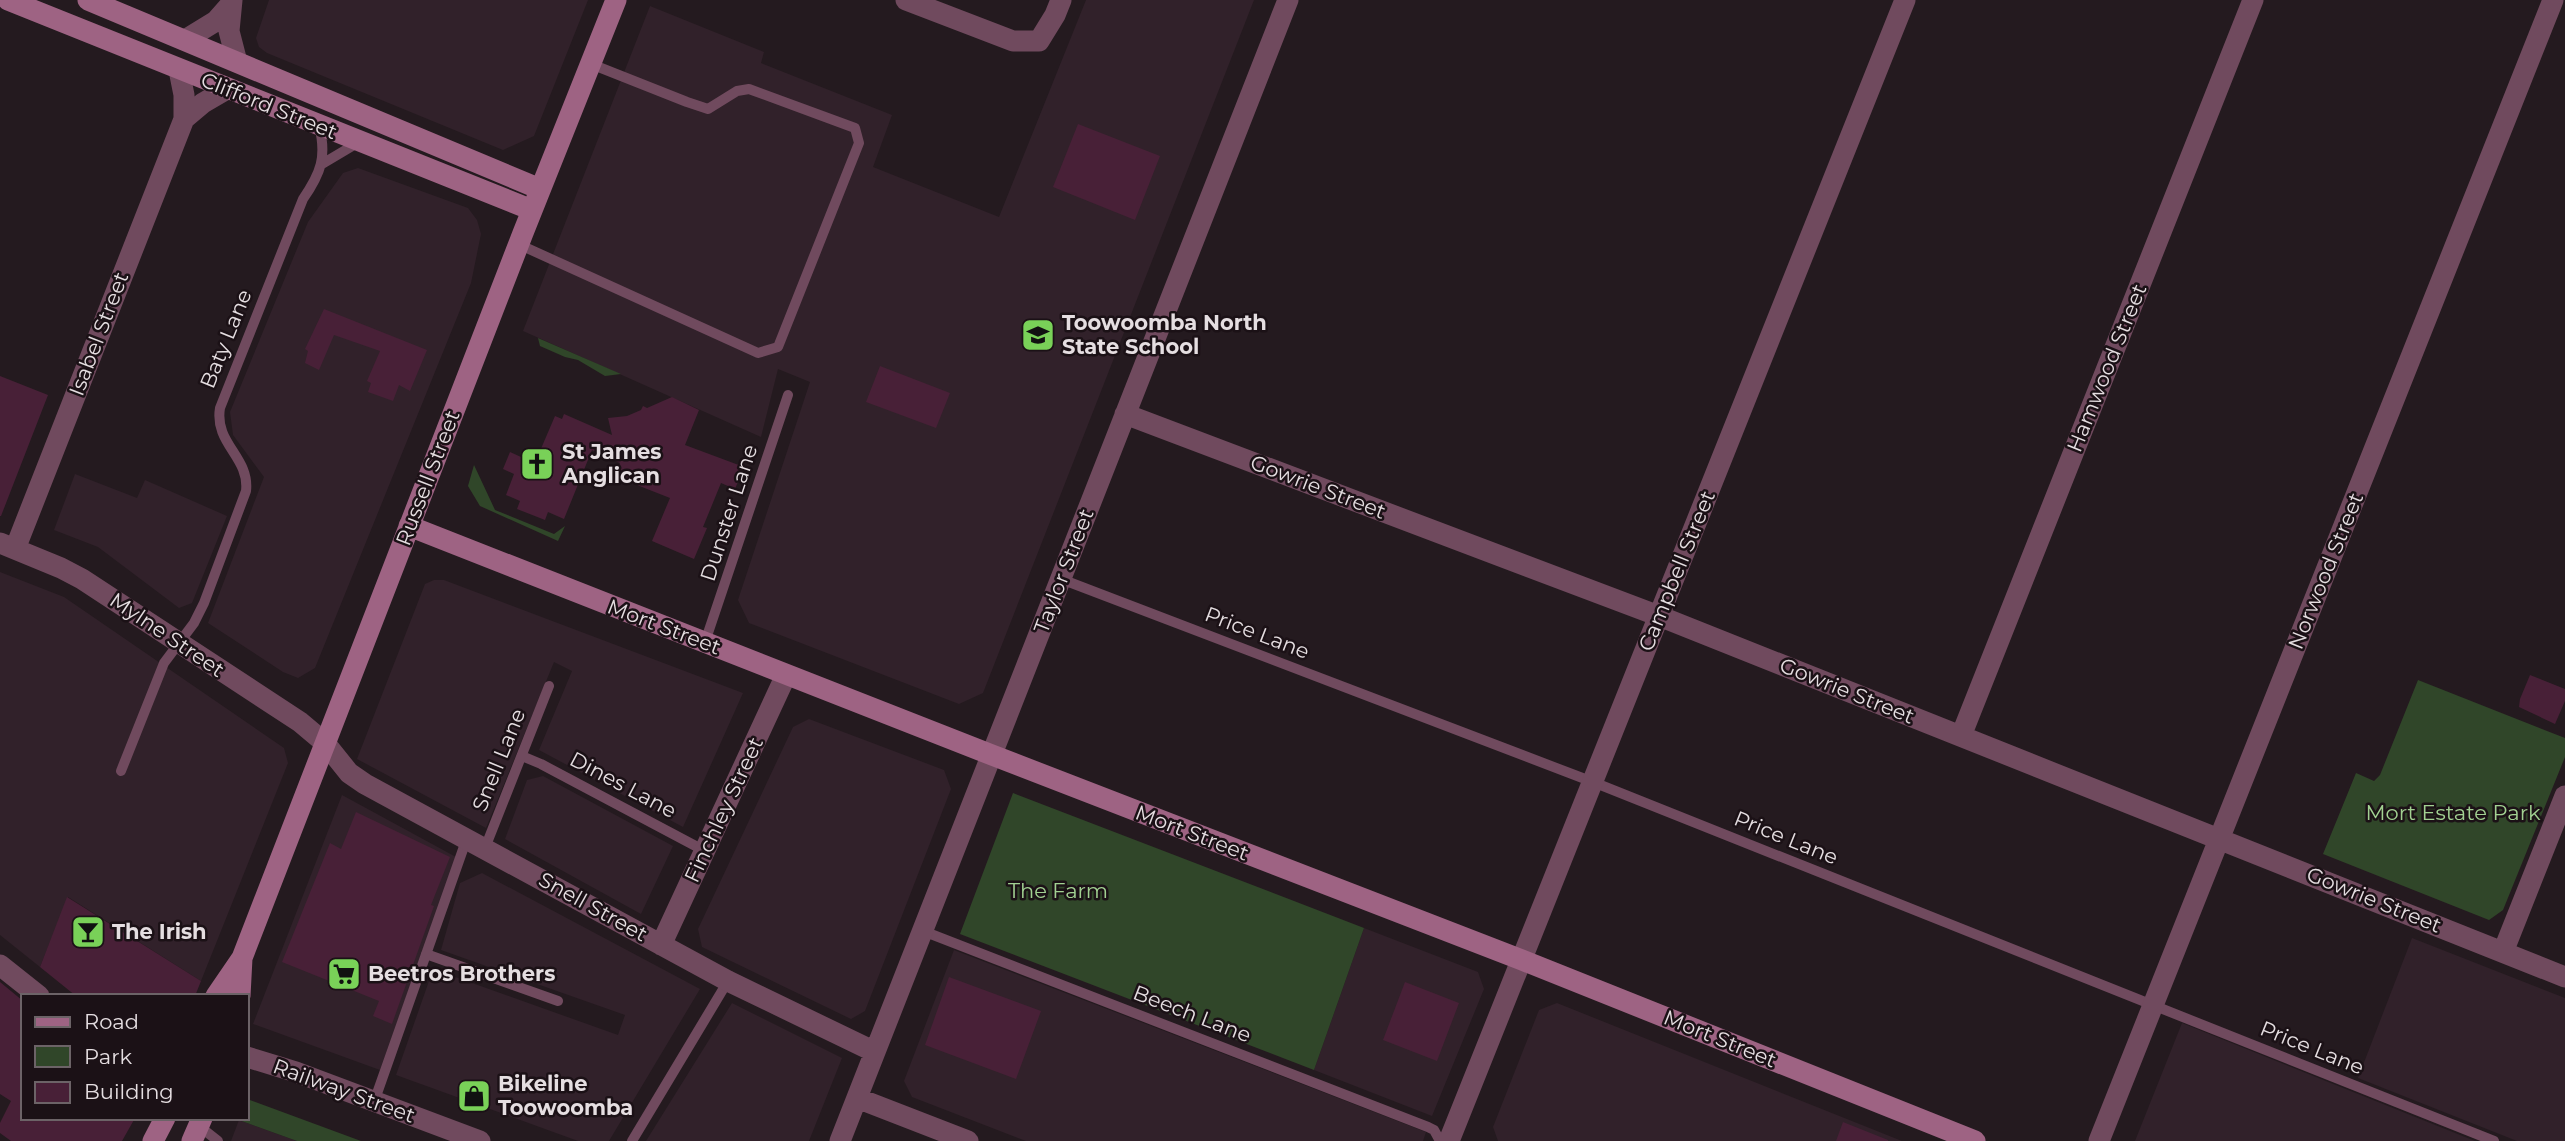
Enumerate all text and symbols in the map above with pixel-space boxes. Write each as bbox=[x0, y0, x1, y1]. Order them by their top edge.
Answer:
street label: Clifford Street bbox=[197, 67, 341, 144]
street label: Isabel Street bbox=[63, 268, 134, 399]
street label: Hamwood Street bbox=[2061, 280, 2152, 456]
street label: Baty Lane bbox=[194, 286, 257, 392]
place label: Toowoomba North State School bbox=[1062, 310, 1267, 359]
school or university icon: Toowoomba North State School bbox=[1019, 316, 1057, 354]
street label: Russell Street bbox=[390, 407, 465, 549]
place label: St James Anglican bbox=[561, 439, 661, 488]
street label: Dunster Lane bbox=[695, 441, 762, 584]
church icon: St James Anglican bbox=[518, 445, 556, 483]
street label: Gowrie Street bbox=[1247, 449, 1389, 524]
street label: Campbell Street bbox=[1633, 487, 1720, 655]
street label: Norwood Street bbox=[2283, 489, 2368, 653]
street label: Taylor Street bbox=[1028, 505, 1099, 636]
street label: Mylne Street bbox=[105, 587, 229, 682]
street label: Mort Street bbox=[604, 593, 724, 660]
street label: Price Lane bbox=[1201, 601, 1313, 664]
street label: Gowrie Street bbox=[1776, 652, 1918, 729]
street label: Snell Lane bbox=[467, 705, 530, 815]
street label: Finchley Street bbox=[679, 733, 768, 886]
street label: Dines Lane bbox=[566, 746, 681, 823]
street label: Mort Street bbox=[1132, 799, 1252, 866]
park label: Mort Estate Park bbox=[2366, 800, 2541, 825]
street label: Price Lane bbox=[1731, 805, 1842, 870]
street label: Gowrie Street bbox=[2303, 861, 2445, 938]
street label: Snell Street bbox=[535, 867, 652, 947]
park label: The Farm bbox=[1008, 878, 1108, 903]
bar icon: The Irish bbox=[69, 913, 107, 951]
place label: The Irish bbox=[112, 919, 207, 944]
supermarket icon: Beetros Brothers bbox=[325, 955, 363, 993]
place label: Beetros Brothers bbox=[368, 961, 555, 986]
street label: Beech Lane bbox=[1130, 980, 1255, 1047]
legend bbox=[21, 994, 248, 1120]
street label: Mort Street bbox=[1660, 1005, 1780, 1073]
text: Road bbox=[84, 1009, 139, 1034]
street label: Price Lane bbox=[2257, 1015, 2368, 1080]
text: Park bbox=[84, 1044, 132, 1069]
street label: Railway Street bbox=[270, 1053, 419, 1128]
place label: Bikeline Toowoomba bbox=[498, 1071, 633, 1120]
shop icon: Bikeline Toowoomba bbox=[455, 1077, 493, 1115]
text: Building bbox=[84, 1079, 174, 1104]

